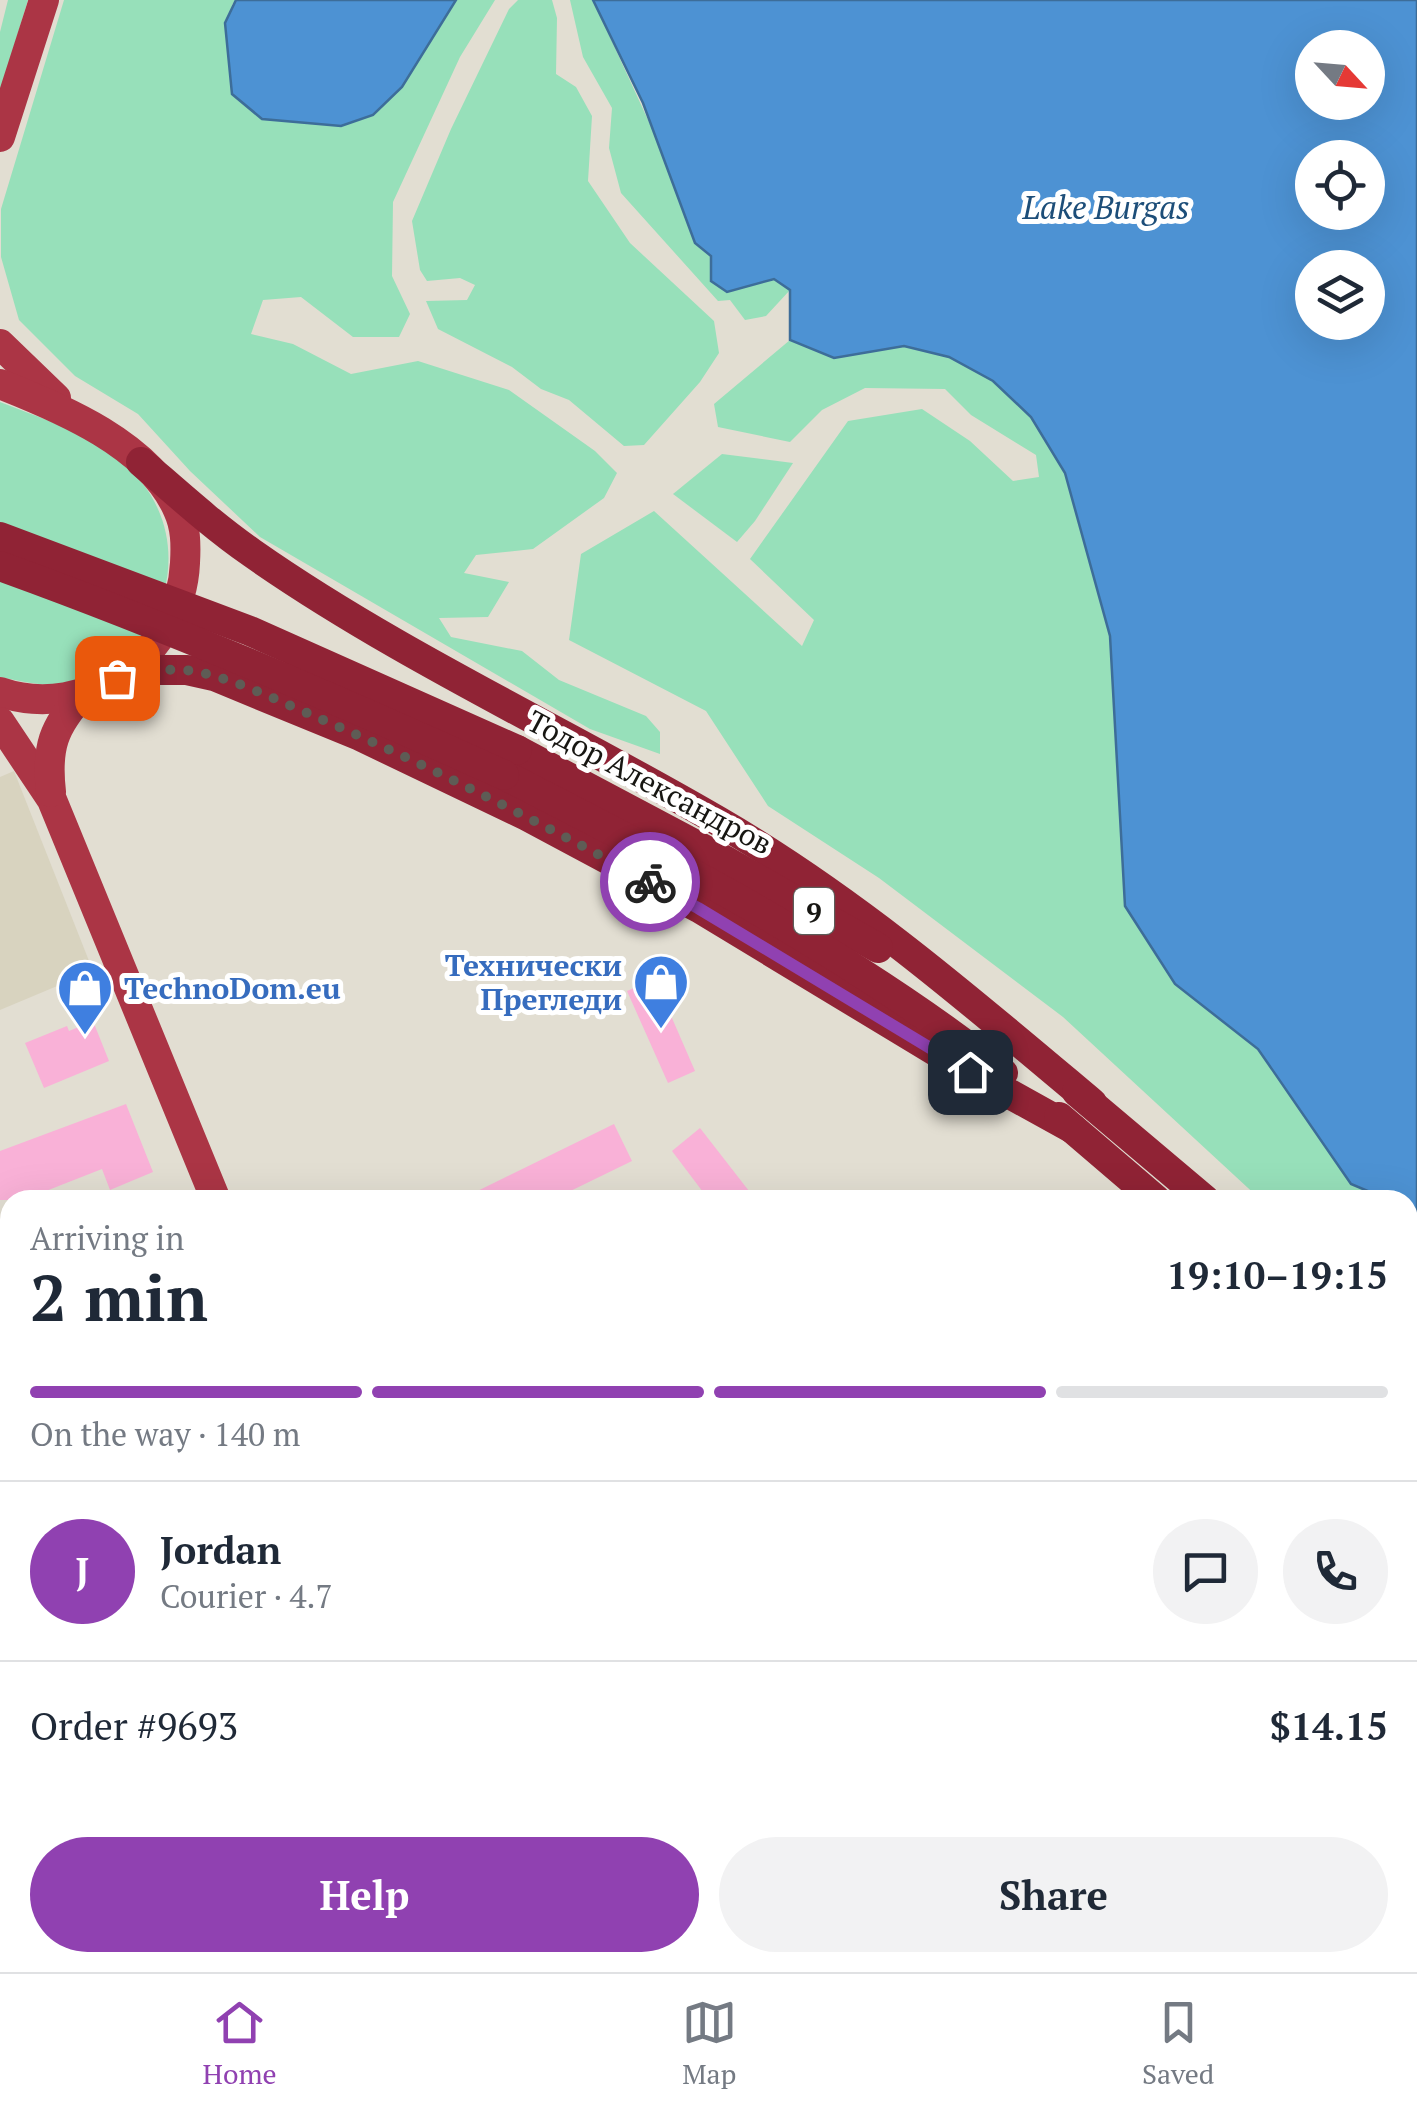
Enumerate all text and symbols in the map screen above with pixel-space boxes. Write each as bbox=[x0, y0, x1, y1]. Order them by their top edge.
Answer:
north arrow bbox=[1295, 30, 1385, 120]
map controls bbox=[1295, 30, 1385, 340]
button: locate bbox=[1295, 140, 1385, 230]
water label: Lake Burgas bbox=[1022, 186, 1189, 228]
button: layers bbox=[1295, 250, 1385, 340]
pin bbox=[75, 636, 160, 721]
icon: bag bbox=[90, 651, 145, 706]
street label: Тодор Александров bbox=[521, 701, 779, 863]
courier bbox=[600, 832, 700, 932]
icon: bike bbox=[623, 855, 678, 910]
road number: 9 bbox=[794, 888, 834, 934]
place label: Технически Прегледи bbox=[445, 945, 622, 1019]
shop icon: Технически Прегледи bbox=[631, 952, 691, 1031]
shop icon: TechnoDom.eu bbox=[55, 958, 115, 1037]
place label: TechnoDom.eu bbox=[124, 968, 341, 1008]
pin bbox=[928, 1030, 1013, 1115]
icon: home bbox=[943, 1045, 998, 1100]
text: Arriving in bbox=[30, 1217, 184, 1259]
text: 19:10–19:15 bbox=[1166, 1250, 1388, 1300]
text: 2 min bbox=[30, 1253, 208, 1340]
text: On the way · 140 m bbox=[30, 1413, 300, 1455]
button: chat bbox=[1153, 1519, 1258, 1624]
button: phone bbox=[1283, 1519, 1388, 1624]
text: Jordan bbox=[160, 1525, 281, 1575]
text: J bbox=[76, 1546, 89, 1596]
text: Courier · 4.7 bbox=[160, 1575, 332, 1617]
text: Order #9693 bbox=[30, 1701, 238, 1751]
text: $14.15 bbox=[1269, 1701, 1388, 1751]
button: Help bbox=[30, 1837, 699, 1952]
button: Share bbox=[719, 1837, 1388, 1952]
tab: Home bbox=[203, 1995, 277, 2092]
tab: Map bbox=[682, 1995, 737, 2092]
tab: Saved bbox=[1142, 1995, 1214, 2092]

